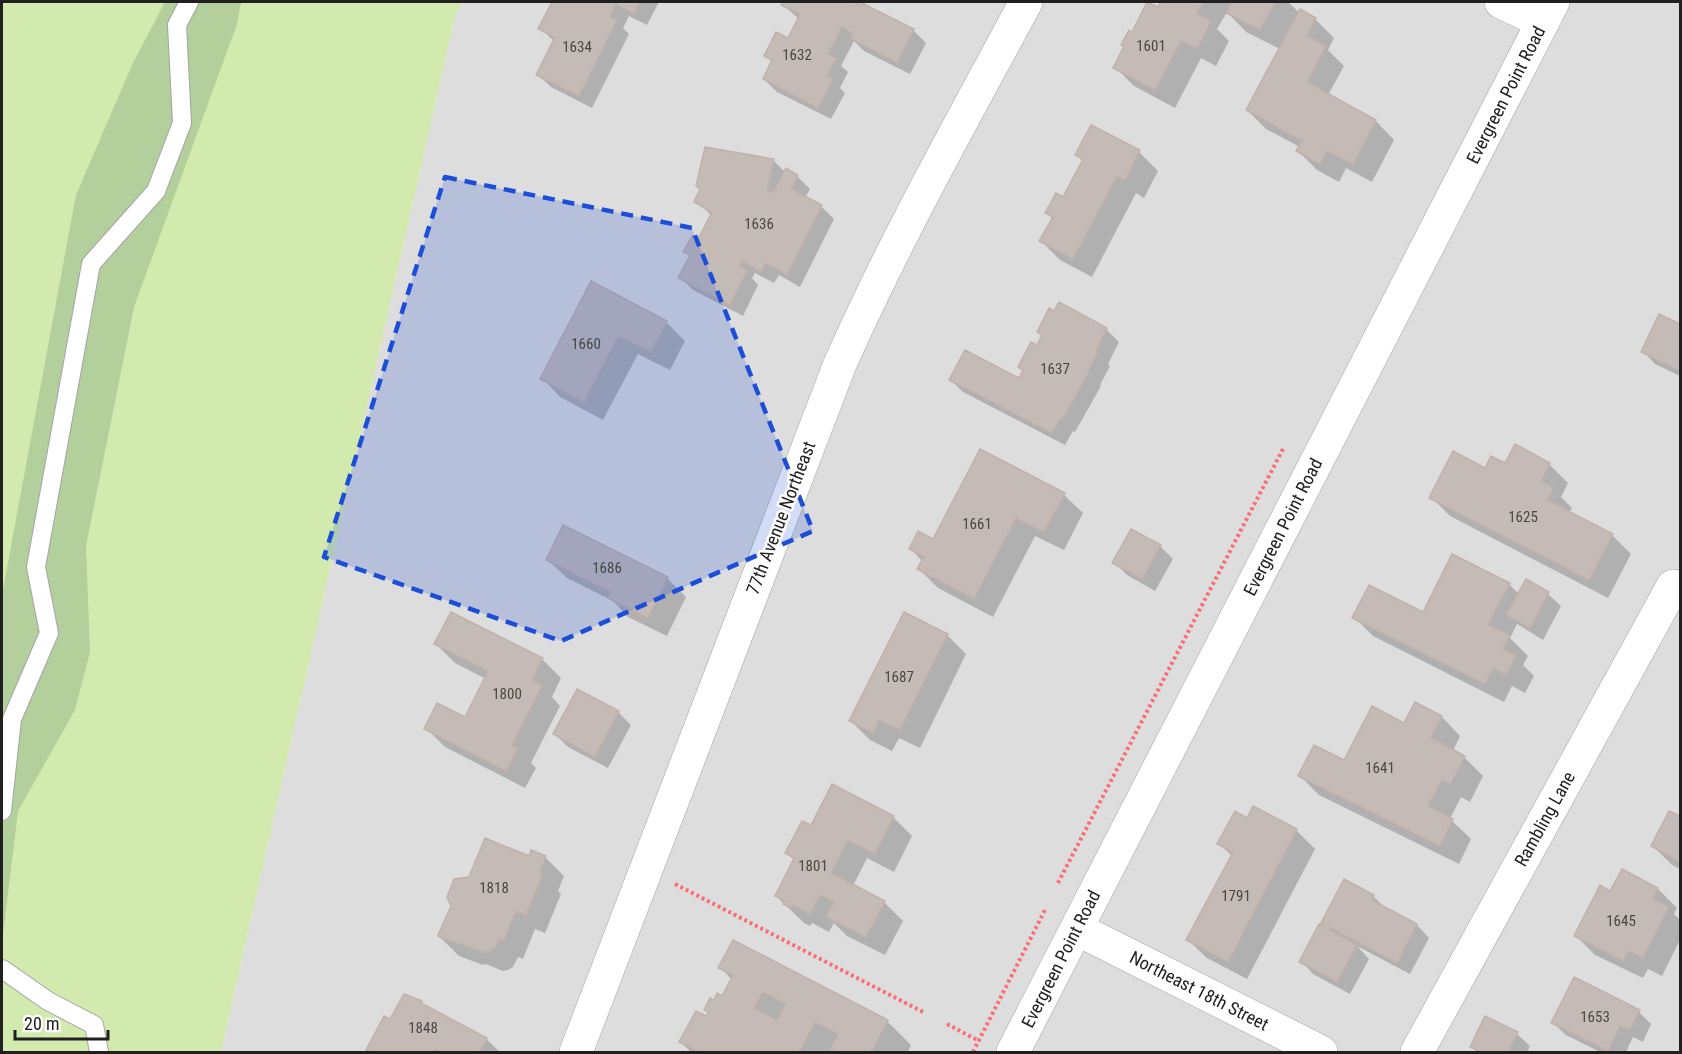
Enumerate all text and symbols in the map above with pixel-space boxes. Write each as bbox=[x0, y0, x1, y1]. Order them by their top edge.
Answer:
street label: Evergreen Point Road bbox=[1462, 23, 1549, 167]
house number: 1601 bbox=[1136, 37, 1166, 55]
house number: 1634 bbox=[562, 38, 592, 56]
house number: 1632 bbox=[782, 46, 812, 64]
house number: 1636 bbox=[744, 215, 774, 233]
house number: 1660 bbox=[571, 335, 601, 353]
house number: 1637 bbox=[1040, 360, 1070, 378]
street label: 77th Avenue Northeast bbox=[742, 438, 819, 597]
street label: Evergreen Point Road bbox=[1239, 455, 1326, 599]
house number: 1625 bbox=[1508, 508, 1538, 526]
house number: 1661 bbox=[962, 515, 992, 533]
house number: 1686 bbox=[592, 559, 622, 577]
house number: 1687 bbox=[884, 668, 914, 686]
house number: 1800 bbox=[492, 685, 522, 703]
house number: 1641 bbox=[1365, 759, 1395, 777]
street label: Rambling Lane bbox=[1510, 768, 1579, 870]
house number: 1801 bbox=[798, 857, 828, 875]
house number: 1818 bbox=[479, 879, 509, 897]
street label: Evergreen Point Road bbox=[1017, 887, 1104, 1031]
house number: 1791 bbox=[1221, 887, 1251, 905]
house number: 1645 bbox=[1606, 912, 1636, 930]
street label: Northeast 18th Street bbox=[1126, 946, 1272, 1035]
scale bar bbox=[15, 1003, 108, 1041]
house number: 1653 bbox=[1580, 1008, 1610, 1026]
text: 20 m bbox=[24, 1013, 59, 1034]
house number: 1848 bbox=[408, 1019, 438, 1037]

